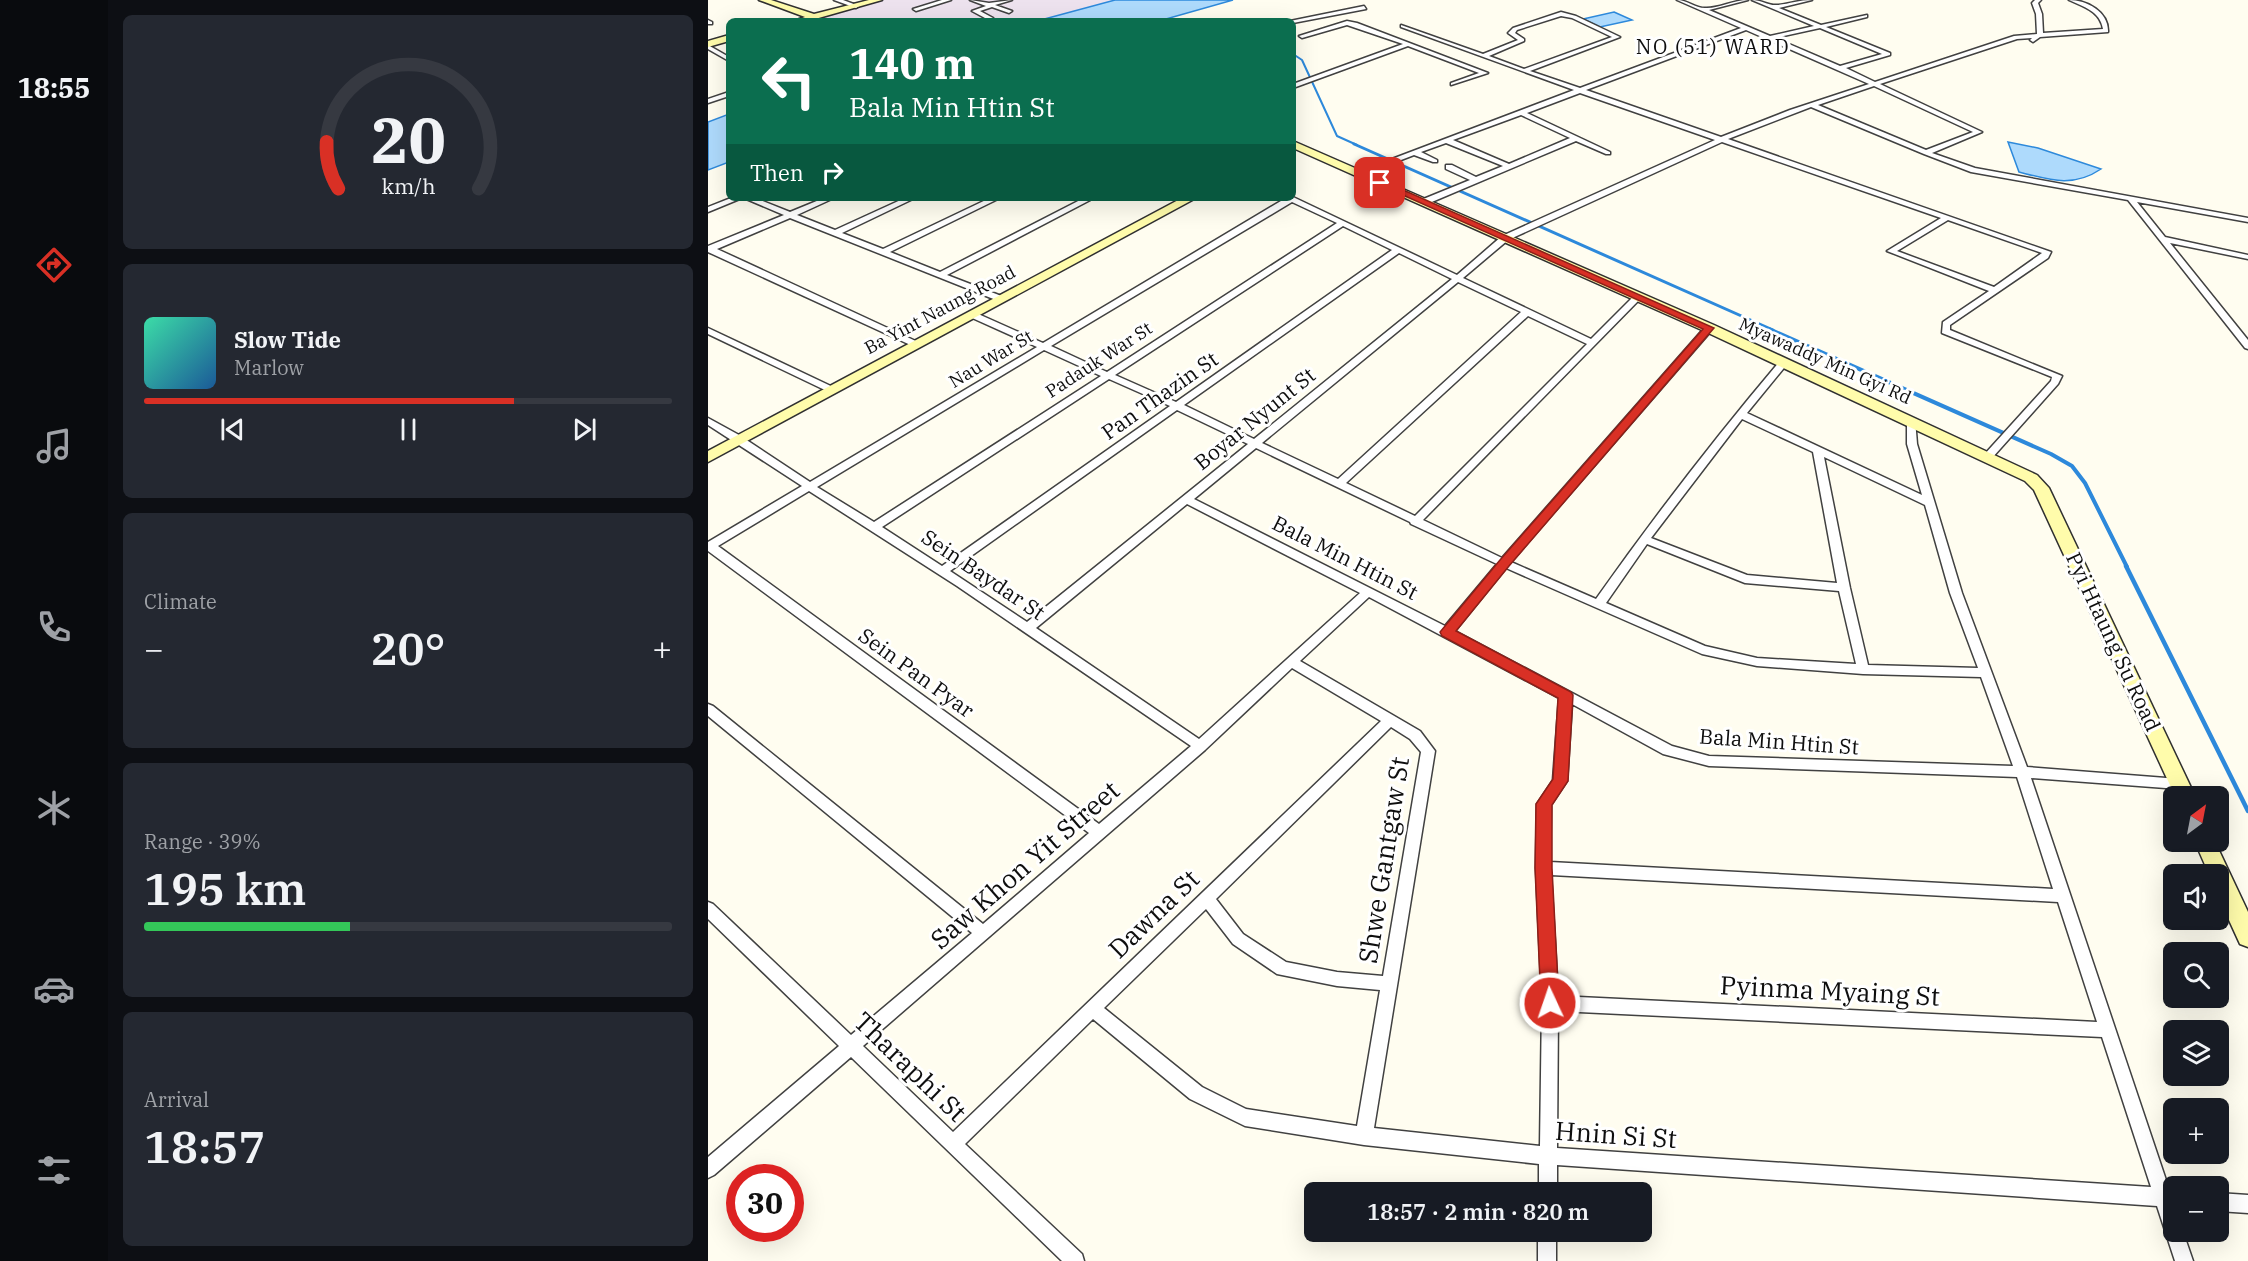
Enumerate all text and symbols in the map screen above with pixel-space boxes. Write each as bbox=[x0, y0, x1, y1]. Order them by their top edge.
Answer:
district label: NO (51) WARD bbox=[1636, 33, 1790, 60]
text: 140 m bbox=[849, 36, 975, 91]
icon: left bbox=[750, 42, 828, 120]
text: 18:55 bbox=[18, 70, 90, 105]
text: Bala Min Htin St bbox=[849, 89, 1055, 124]
text: 20 bbox=[371, 99, 445, 180]
icon: right bbox=[816, 156, 849, 189]
pin bbox=[1354, 157, 1405, 208]
text: Then bbox=[750, 158, 804, 187]
icon: arrive bbox=[1363, 166, 1396, 199]
text: km/h bbox=[381, 172, 435, 200]
icon: directions bbox=[33, 244, 75, 286]
street label: Ba Yint Naung Road bbox=[860, 260, 1019, 359]
street label: Myawaddy Min Gyi Rd bbox=[1735, 312, 1915, 409]
street label: Padauk War St bbox=[1041, 317, 1156, 403]
street label: Nau War St bbox=[944, 324, 1037, 393]
text: Slow Tide bbox=[234, 325, 341, 354]
street label: Pan Thazin St bbox=[1096, 345, 1223, 446]
text: Marlow bbox=[234, 354, 304, 381]
street label: Boyar Nyunt St bbox=[1188, 361, 1321, 476]
icon: previous bbox=[216, 413, 249, 446]
icon: pause bbox=[392, 413, 425, 446]
icon: next bbox=[568, 413, 601, 446]
icon: music bbox=[33, 425, 75, 467]
street label: Bala Min Htin St bbox=[1268, 508, 1423, 606]
street label: Sein Baydar St bbox=[916, 523, 1051, 626]
street label: Pyi Htaung Su Road bbox=[2060, 548, 2168, 736]
text: Climate bbox=[144, 588, 217, 615]
icon: phone bbox=[33, 606, 75, 648]
text: 20° bbox=[370, 619, 446, 677]
street label: Sein Pan Pyar bbox=[853, 621, 980, 724]
text: − bbox=[144, 627, 164, 670]
text: + bbox=[652, 627, 672, 670]
street label: Bala Min Htin St bbox=[1698, 721, 1860, 761]
street label: Shwe Gantgaw St bbox=[1350, 754, 1416, 966]
street label: Saw Khon Yit Street bbox=[923, 773, 1126, 956]
north arrow bbox=[2163, 786, 2229, 852]
map controls bbox=[2163, 786, 2229, 1242]
icon: climate bbox=[33, 787, 75, 829]
text: Range · 39% bbox=[144, 828, 261, 855]
text: 195 km bbox=[144, 859, 306, 917]
street label: Dawna St bbox=[1101, 862, 1206, 965]
button: sound bbox=[2163, 864, 2229, 930]
button: search bbox=[2163, 942, 2229, 1008]
street label: Pyinma Myaing St bbox=[1719, 967, 1941, 1013]
icon: car bbox=[33, 968, 75, 1010]
position arrow bbox=[1518, 971, 1582, 1035]
street label: Tharaphi St bbox=[847, 1004, 974, 1129]
button: layers bbox=[2163, 1020, 2229, 1086]
text: Arrival bbox=[144, 1086, 209, 1113]
button: + bbox=[2163, 1098, 2229, 1164]
street label: Hnin Si St bbox=[1554, 1113, 1678, 1155]
text: 18:57 bbox=[144, 1117, 265, 1175]
icon: filters bbox=[33, 1149, 75, 1191]
speed limit sign: 30 bbox=[726, 1164, 804, 1242]
button: − bbox=[2163, 1176, 2229, 1242]
text: 18:57 · 2 min · 820 m bbox=[1367, 1197, 1589, 1226]

